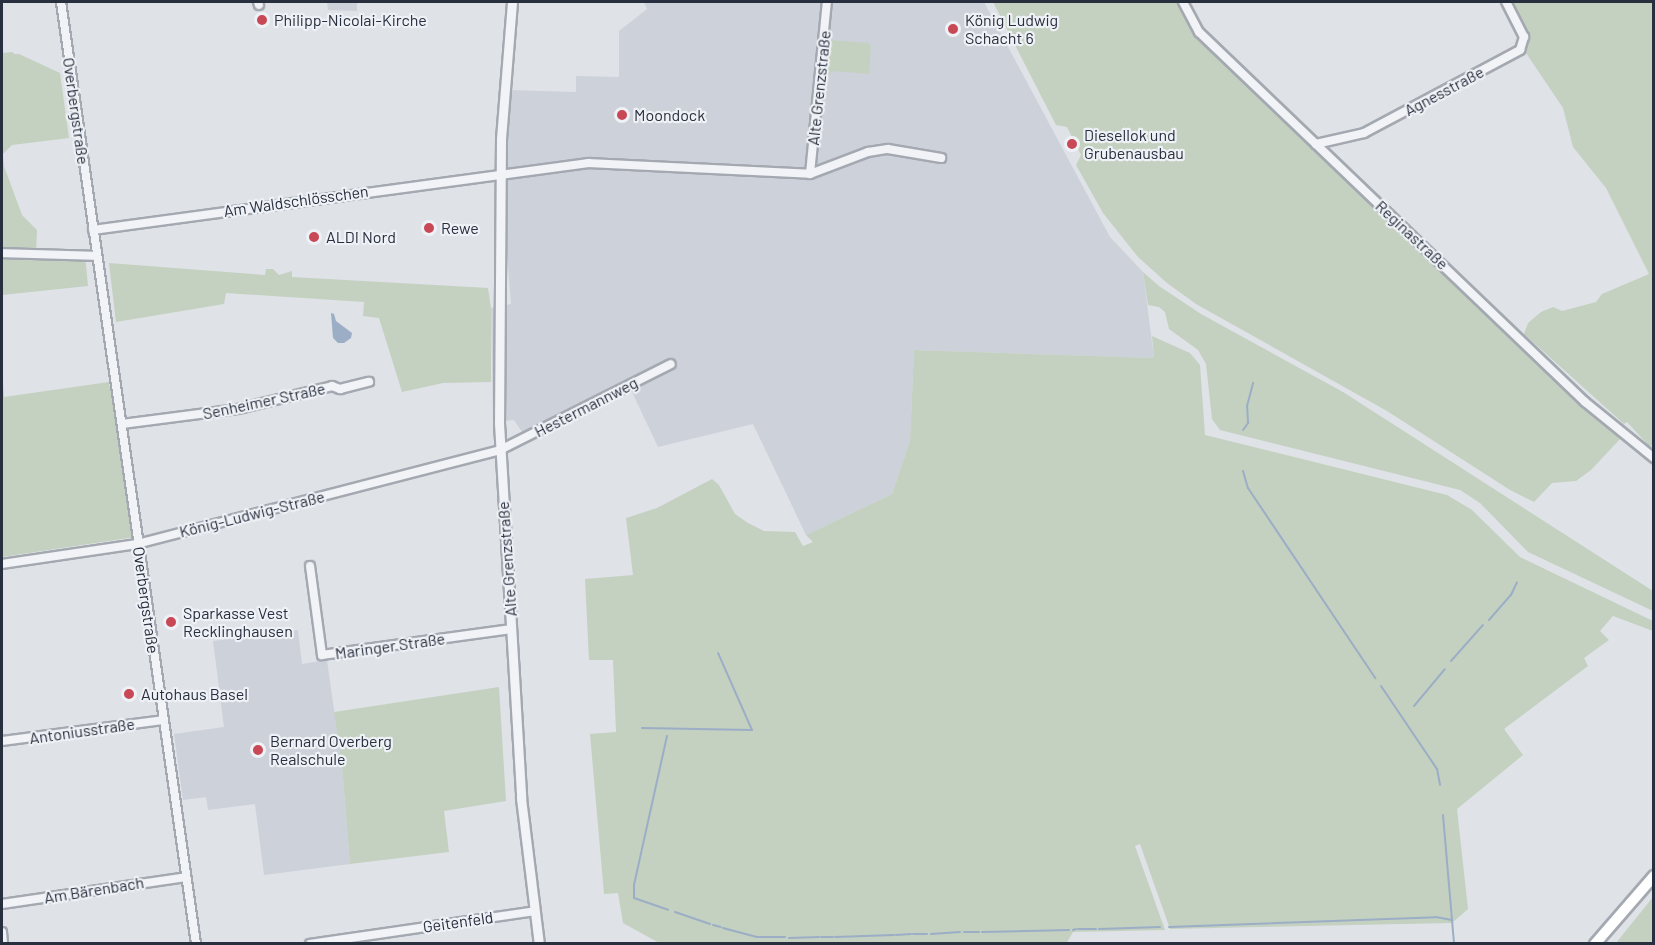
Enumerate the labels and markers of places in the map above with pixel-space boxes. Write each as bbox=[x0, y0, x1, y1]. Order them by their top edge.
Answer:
place label: Philipp-Nicolai-Kirche bbox=[274, 10, 427, 30]
place label: König Ludwig Schacht 6 bbox=[965, 10, 1058, 48]
marker: Philipp-Nicolai-Kirche bbox=[255, 13, 269, 27]
marker: König Ludwig Schacht 6 bbox=[946, 22, 960, 36]
place label: Moondock bbox=[634, 105, 705, 125]
marker: Moondock bbox=[615, 108, 629, 122]
place label: Diesellok und Grubenausbau bbox=[1084, 125, 1184, 163]
marker: Diesellok und Grubenausbau bbox=[1065, 137, 1079, 151]
place label: Rewe bbox=[441, 218, 479, 238]
marker: Rewe bbox=[422, 221, 436, 235]
place label: ALDI Nord bbox=[326, 227, 396, 247]
marker: ALDI Nord bbox=[307, 230, 321, 244]
place label: Sparkasse Vest Recklinghausen bbox=[183, 603, 293, 641]
marker: Sparkasse Vest Recklinghausen bbox=[164, 615, 178, 629]
place label: Autohaus Basel bbox=[141, 684, 248, 704]
marker: Autohaus Basel bbox=[122, 687, 136, 701]
place label: Bernard Overberg Realschule bbox=[270, 731, 392, 769]
marker: Bernard Overberg Realschule bbox=[251, 743, 265, 757]

